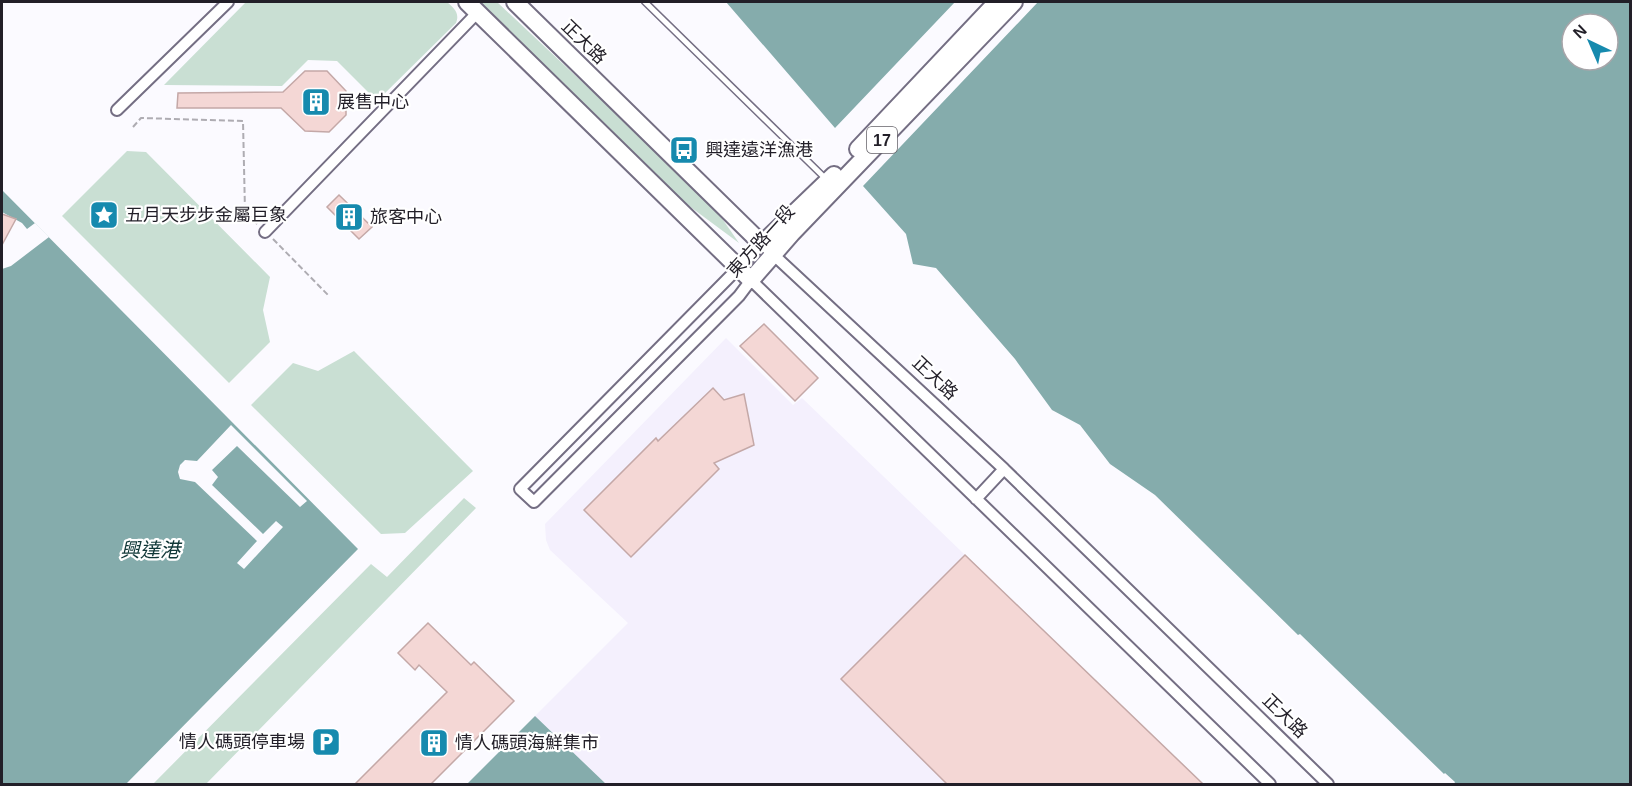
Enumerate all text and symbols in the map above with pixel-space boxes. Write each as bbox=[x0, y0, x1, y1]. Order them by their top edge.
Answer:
north arrow bbox=[1560, 12, 1620, 72]
street label: 正大路 bbox=[558, 16, 610, 68]
text: N bbox=[1570, 21, 1590, 42]
building icon: 展售中心 bbox=[300, 86, 332, 118]
place label: 展售中心 bbox=[337, 92, 409, 112]
road number: 17 bbox=[867, 127, 897, 153]
bus stop icon: 興達遠洋漁港 bbox=[668, 134, 700, 166]
place label: 興達遠洋漁港 bbox=[705, 140, 813, 160]
place icon: 五月天步步金屬巨象 bbox=[88, 199, 120, 231]
building icon: 旅客中心 bbox=[333, 201, 365, 233]
street label: 東方路一段 bbox=[723, 201, 799, 281]
place label: 五月天步步金屬巨象 bbox=[125, 205, 287, 225]
place label: 旅客中心 bbox=[370, 207, 442, 227]
street label: 正大路 bbox=[908, 352, 962, 404]
water label: 興達港 bbox=[120, 539, 183, 561]
street label: 正大路 bbox=[1259, 690, 1311, 742]
parking icon: 情人碼頭停車場 bbox=[310, 726, 342, 758]
building icon: 情人碼頭海鮮集市 bbox=[418, 727, 450, 759]
place label: 情人碼頭停車場 bbox=[179, 732, 305, 752]
place label: 情人碼頭海鮮集市 bbox=[455, 733, 599, 753]

